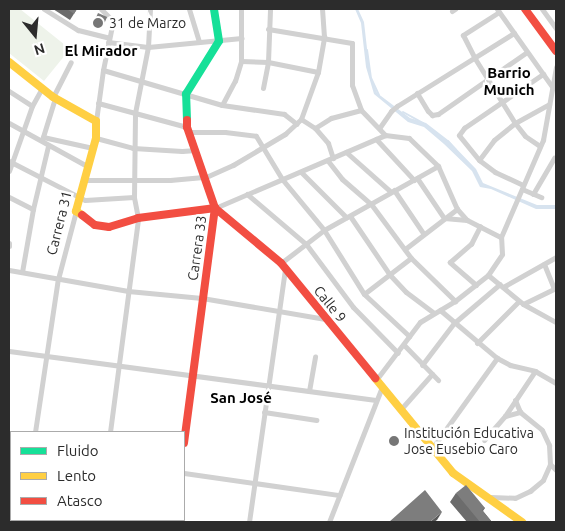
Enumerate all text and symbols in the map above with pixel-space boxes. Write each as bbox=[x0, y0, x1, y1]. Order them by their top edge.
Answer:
north arrow bbox=[10, 10, 60, 60]
place label: 31 de Marzo bbox=[109, 15, 186, 31]
marker: 31 de Marzo bbox=[91, 16, 105, 30]
text: N bbox=[32, 40, 47, 59]
district label: El Mirador bbox=[65, 42, 137, 60]
district label: Barrio Munich bbox=[483, 63, 535, 98]
street label: Carrera 31 bbox=[43, 189, 75, 257]
street label: Carrera 33 bbox=[184, 214, 210, 282]
street label: Calle 9 bbox=[310, 282, 350, 326]
district label: San José bbox=[210, 389, 272, 407]
place label: Institución Educativa Jose Eusebio Caro bbox=[404, 425, 534, 458]
legend bbox=[10, 431, 185, 521]
marker: Institución Educativa Jose Eusebio Caro bbox=[388, 435, 400, 447]
text: Fluido bbox=[57, 442, 99, 459]
text: Lento bbox=[57, 467, 96, 484]
text: Atasco bbox=[57, 492, 103, 509]

